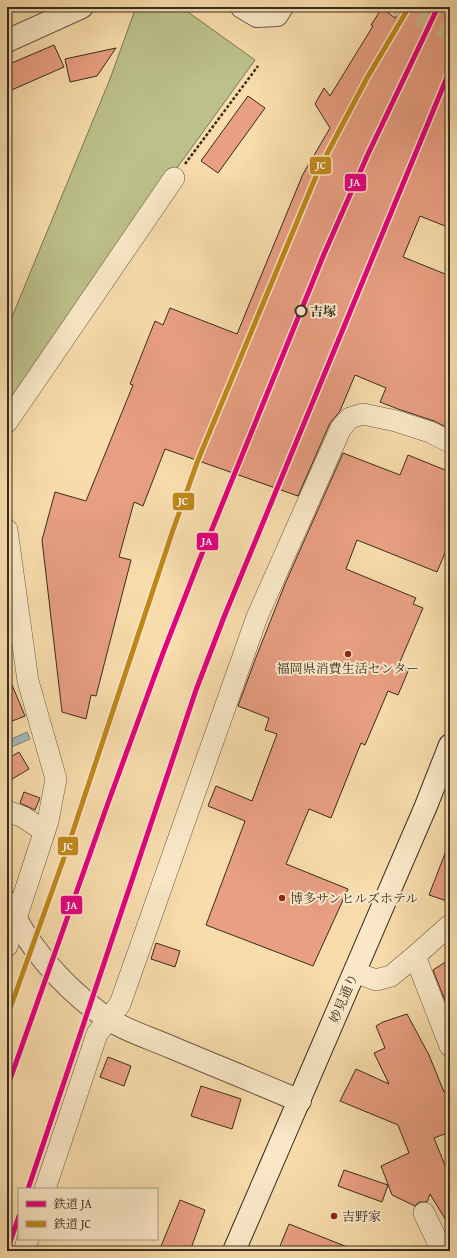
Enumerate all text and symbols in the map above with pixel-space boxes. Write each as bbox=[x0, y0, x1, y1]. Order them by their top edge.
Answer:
line badge: JC bbox=[309, 156, 332, 175]
text: JC bbox=[314, 157, 326, 173]
line badge: JA bbox=[344, 173, 367, 192]
text: JA bbox=[348, 174, 360, 190]
place label: 吉塚 bbox=[310, 302, 336, 321]
marker: 吉塚 bbox=[294, 304, 308, 318]
line badge: JC bbox=[172, 492, 195, 511]
text: JC bbox=[176, 493, 188, 509]
line badge: JA bbox=[196, 532, 219, 551]
text: JA bbox=[200, 533, 212, 549]
marker: 福岡県消費生活センター bbox=[343, 649, 353, 659]
place label: 福岡県消費生活センター bbox=[277, 659, 419, 678]
line badge: JC bbox=[57, 836, 79, 856]
text: JC bbox=[61, 838, 73, 854]
place label: 博多サンヒルズホテル bbox=[290, 889, 418, 908]
marker: 博多サンヒルズホテル bbox=[277, 893, 287, 903]
line badge: JA bbox=[60, 895, 83, 915]
text: JA bbox=[65, 897, 77, 913]
street label: 妙見通り bbox=[325, 971, 362, 1026]
legend bbox=[18, 1188, 158, 1240]
text: 鉄道 JA bbox=[53, 1195, 92, 1212]
place label: 吉野家 bbox=[342, 1207, 381, 1226]
marker: 吉野家 bbox=[329, 1211, 339, 1221]
text: 鉄道 JC bbox=[53, 1215, 91, 1232]

